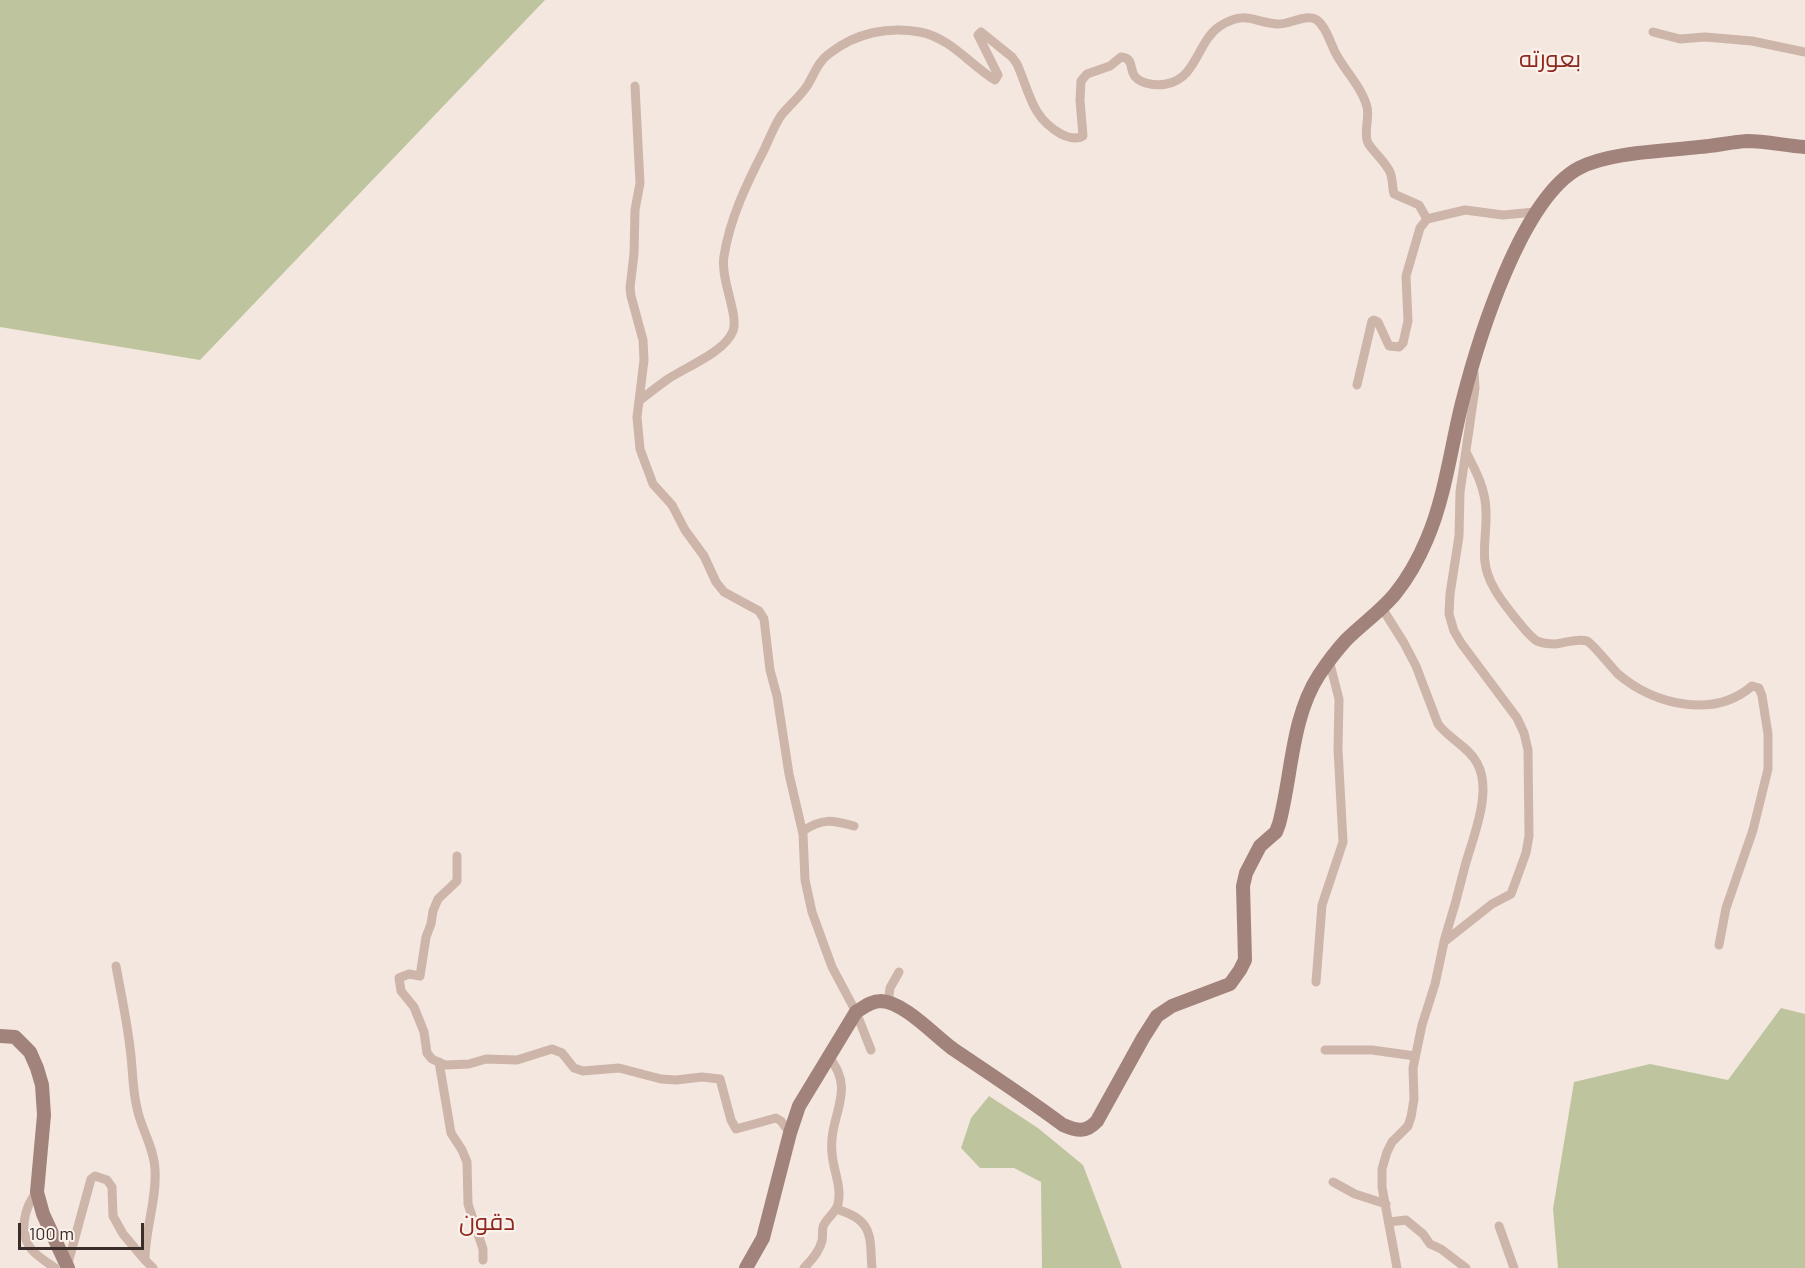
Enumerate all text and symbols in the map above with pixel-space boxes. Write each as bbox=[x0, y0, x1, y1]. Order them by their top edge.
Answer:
district label: بعورته bbox=[1519, 45, 1581, 73]
district label: دقون bbox=[459, 1208, 515, 1236]
scale bar bbox=[21, 1211, 147, 1249]
text: 100 m bbox=[29, 1222, 74, 1244]

